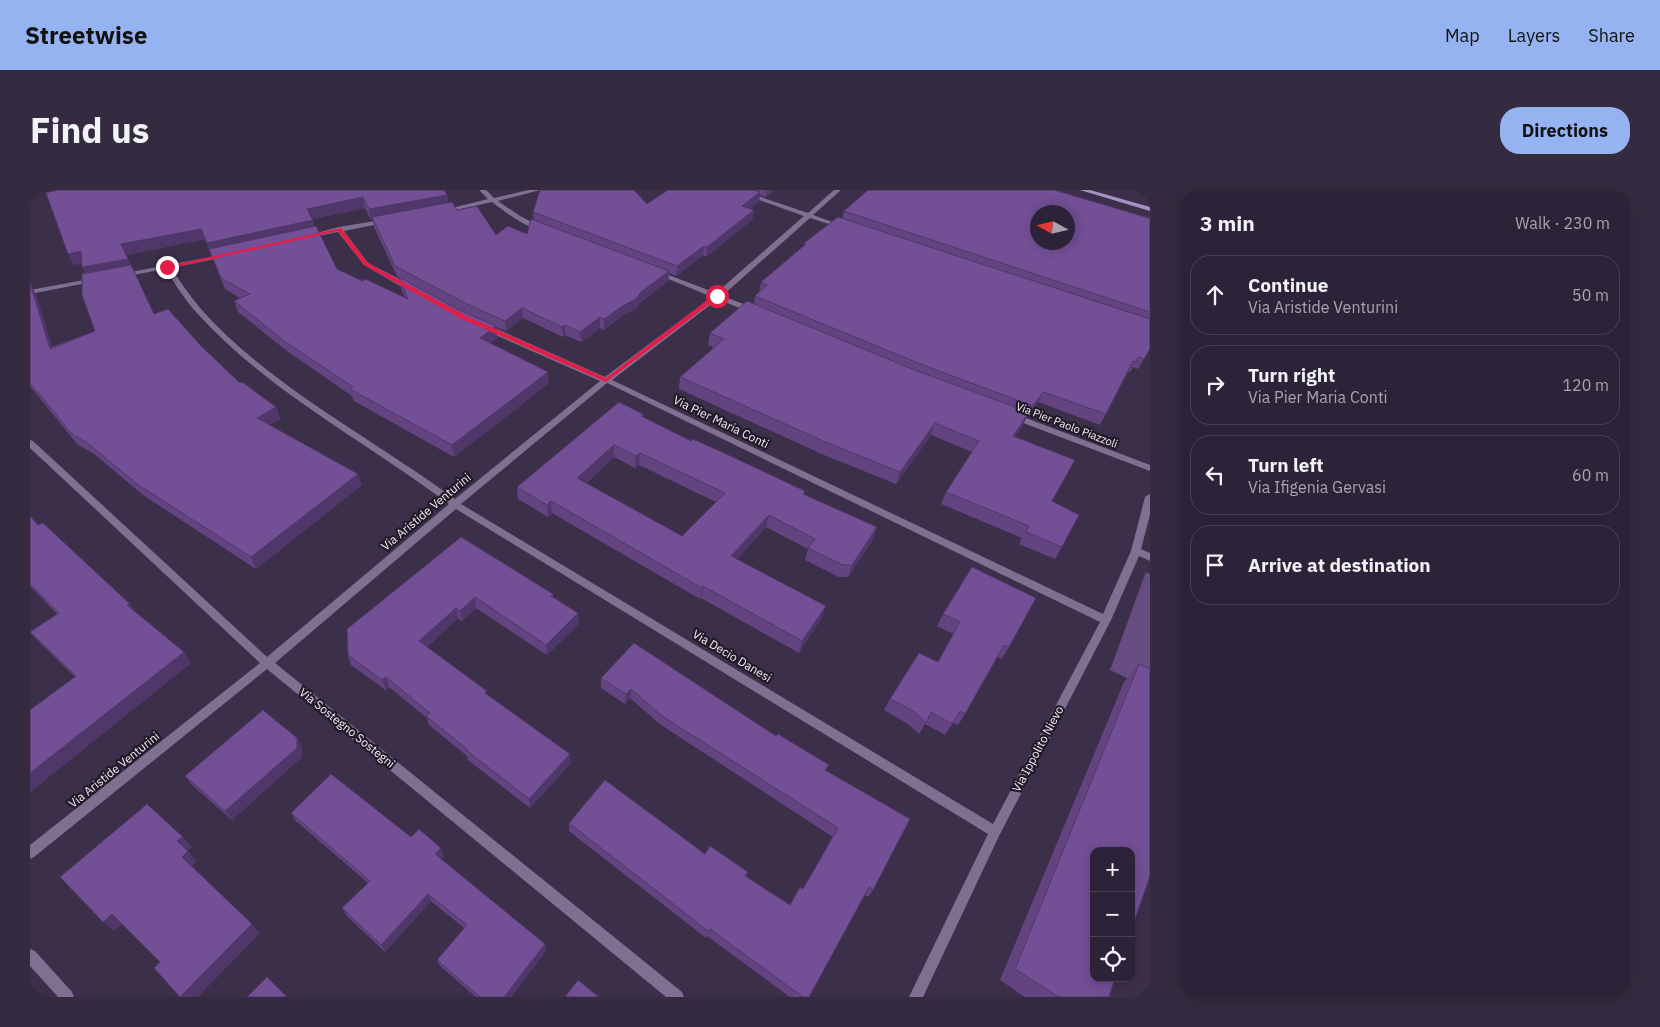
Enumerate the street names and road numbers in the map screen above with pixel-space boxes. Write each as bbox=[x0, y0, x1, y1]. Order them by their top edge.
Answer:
street label: Via Pier Maria Conti bbox=[671, 392, 772, 451]
street label: Via Pier Paolo Piazzoli bbox=[1014, 399, 1120, 451]
street label: Via Aristide Venturini bbox=[378, 470, 474, 554]
street label: Via Decio Danesi bbox=[690, 626, 774, 685]
street label: Via Sostegno Sostegni bbox=[296, 684, 398, 771]
street label: Via Ippolito Nievo bbox=[1009, 703, 1067, 794]
street label: Via Aristide Venturini bbox=[65, 728, 162, 811]

